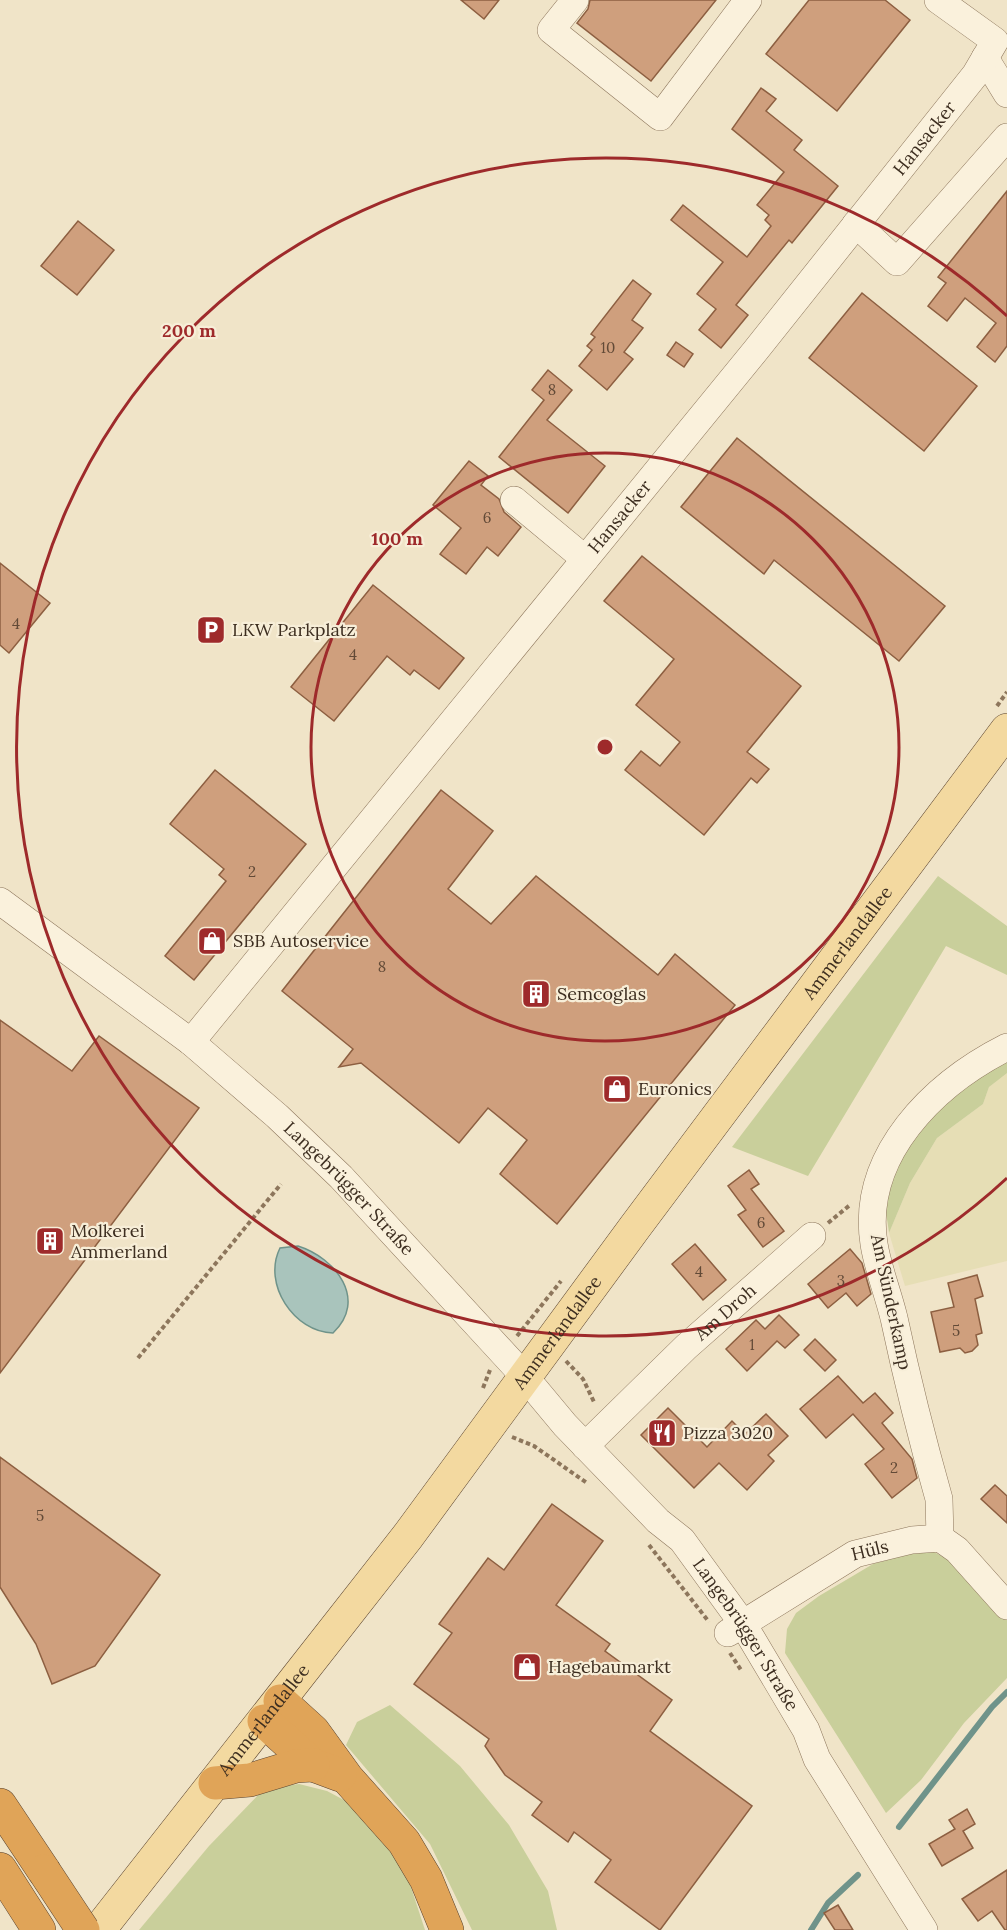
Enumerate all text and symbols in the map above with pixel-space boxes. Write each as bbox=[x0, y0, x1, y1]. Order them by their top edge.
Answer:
street label: Hansacker bbox=[888, 96, 961, 180]
text: 200 m bbox=[162, 319, 216, 342]
house number: 10 bbox=[601, 338, 615, 357]
house number: 8 bbox=[548, 380, 556, 399]
street label: Hansacker bbox=[583, 475, 656, 558]
house number: 6 bbox=[483, 508, 491, 527]
text: 100 m bbox=[371, 527, 423, 550]
house number: 4 bbox=[12, 614, 20, 633]
parking icon: LKW Parkplatz bbox=[195, 614, 227, 646]
place label: LKW Parkplatz bbox=[232, 618, 356, 641]
house number: 4 bbox=[349, 645, 357, 664]
centre of rings bbox=[595, 737, 615, 757]
house number: 2 bbox=[248, 862, 256, 881]
street label: Ammerlandallee bbox=[797, 881, 897, 1005]
shop icon: SBB Autoservice bbox=[196, 925, 228, 957]
place label: SBB Autoservice bbox=[233, 929, 369, 952]
house number: 8 bbox=[378, 957, 386, 976]
building icon: Semcoglas bbox=[520, 978, 552, 1010]
place label: Semcoglas bbox=[557, 982, 646, 1005]
shop icon: Euronics bbox=[601, 1073, 633, 1105]
place label: Euronics bbox=[638, 1077, 712, 1100]
street label: Langebrügger Straße bbox=[279, 1116, 420, 1260]
house number: 6 bbox=[757, 1213, 765, 1232]
place label: Molkerei Ammerland bbox=[70, 1219, 168, 1263]
building icon: Molkerei Ammerland bbox=[34, 1225, 66, 1257]
street label: Am Sünderkamp bbox=[866, 1231, 917, 1372]
house number: 4 bbox=[695, 1262, 703, 1281]
street label: Ammerlandallee bbox=[507, 1271, 606, 1395]
house number: 3 bbox=[837, 1271, 845, 1290]
street label: Am Droh bbox=[689, 1278, 761, 1346]
house number: 5 bbox=[952, 1321, 960, 1340]
house number: 1 bbox=[749, 1335, 755, 1354]
restaurant icon: Pizza 3020 bbox=[646, 1417, 678, 1449]
place label: Pizza 3020 bbox=[683, 1421, 773, 1444]
house number: 2 bbox=[890, 1458, 898, 1477]
house number: 5 bbox=[36, 1506, 44, 1525]
street label: Hüls bbox=[849, 1534, 891, 1565]
street label: Langebrügger Straße bbox=[688, 1553, 804, 1715]
shop icon: Hagebaumarkt bbox=[511, 1651, 543, 1683]
place label: Hagebaumarkt bbox=[548, 1655, 671, 1678]
street label: Ammerlandallee bbox=[212, 1659, 314, 1781]

